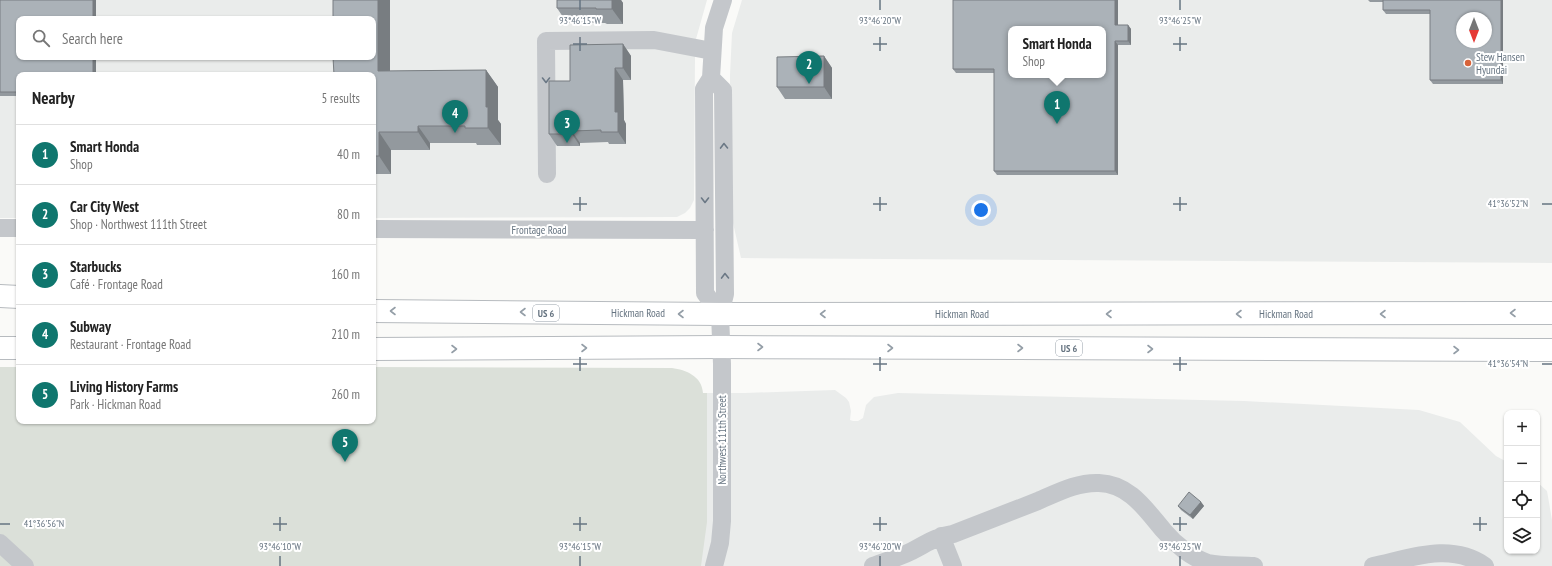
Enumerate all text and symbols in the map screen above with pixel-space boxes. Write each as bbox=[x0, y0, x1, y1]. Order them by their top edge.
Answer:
north arrow bbox=[1456, 12, 1492, 48]
text: 93°46'15"W bbox=[559, 14, 601, 27]
text: 93°46'20"W bbox=[859, 14, 901, 27]
text: 93°46'25"W bbox=[1159, 14, 1201, 27]
search box bbox=[16, 16, 376, 60]
popup bbox=[1008, 26, 1106, 78]
icon: search bbox=[30, 27, 52, 49]
text: Search here bbox=[62, 29, 123, 48]
text: Smart Honda bbox=[1022, 34, 1092, 53]
place label: Stew Hansen Hyundai bbox=[1476, 50, 1525, 77]
pin: 2 bbox=[796, 51, 822, 84]
text: Shop bbox=[1022, 53, 1045, 70]
marker: Stew Hansen Hyundai bbox=[1463, 58, 1473, 68]
one-way arrow bbox=[542, 77, 550, 83]
text: Nearby bbox=[32, 87, 75, 109]
text: 5 results bbox=[321, 90, 360, 107]
pin: 1 bbox=[1044, 91, 1070, 124]
pin: 4 bbox=[442, 100, 468, 133]
pin: 3 bbox=[554, 110, 580, 143]
text: Smart Honda bbox=[70, 137, 139, 156]
one-way arrow bbox=[720, 143, 728, 149]
text: 1 bbox=[42, 146, 48, 163]
text: 40 m bbox=[337, 146, 360, 163]
text: Shop bbox=[70, 156, 93, 173]
text: Car City West bbox=[70, 197, 139, 216]
one-way arrow bbox=[701, 197, 709, 203]
text: 41°36'52"N bbox=[1488, 197, 1528, 210]
your location bbox=[971, 200, 991, 220]
text: 2 bbox=[42, 206, 48, 223]
text: 80 m bbox=[337, 206, 360, 223]
text: Shop · Northwest 111th Street bbox=[70, 216, 207, 233]
street label: Frontage Road bbox=[512, 223, 567, 237]
text: Starbucks bbox=[70, 257, 122, 276]
text: 3 bbox=[42, 266, 48, 283]
text: 160 m bbox=[331, 266, 360, 283]
one-way arrow bbox=[721, 273, 729, 279]
text: Café · Frontage Road bbox=[70, 276, 163, 293]
road number: US 6 bbox=[533, 305, 559, 321]
street label: Hickman Road bbox=[611, 306, 665, 320]
one-way arrow bbox=[390, 307, 396, 315]
street label: Hickman Road bbox=[935, 307, 989, 321]
street label: Hickman Road bbox=[1259, 307, 1313, 321]
one-way arrow bbox=[520, 308, 526, 316]
one-way arrow bbox=[1510, 309, 1516, 317]
one-way arrow bbox=[678, 310, 684, 318]
one-way arrow bbox=[820, 310, 826, 318]
one-way arrow bbox=[1106, 310, 1112, 318]
one-way arrow bbox=[1236, 310, 1242, 318]
one-way arrow bbox=[1380, 310, 1386, 318]
text: Subway bbox=[70, 317, 111, 336]
text: 4 bbox=[42, 326, 48, 343]
text: 210 m bbox=[331, 326, 360, 343]
text: Restaurant · Frontage Road bbox=[70, 336, 191, 353]
road number: US 6 bbox=[1056, 340, 1082, 356]
one-way arrow bbox=[757, 343, 763, 351]
one-way arrow bbox=[581, 344, 587, 352]
one-way arrow bbox=[887, 344, 893, 352]
one-way arrow bbox=[1017, 344, 1023, 352]
one-way arrow bbox=[451, 345, 457, 353]
one-way arrow bbox=[1147, 345, 1153, 353]
one-way arrow bbox=[1453, 346, 1459, 354]
text: 41°36'54"N bbox=[1488, 357, 1528, 370]
text: Living History Farms bbox=[70, 377, 178, 396]
text: 5 bbox=[42, 386, 48, 403]
text: 260 m bbox=[331, 386, 360, 403]
street label: Northwest 111th Street bbox=[715, 395, 729, 485]
text: Park · Hickman Road bbox=[70, 396, 161, 413]
map controls bbox=[1504, 410, 1540, 554]
button: + bbox=[1504, 410, 1540, 446]
pin: 5 bbox=[332, 429, 358, 462]
button: − bbox=[1504, 446, 1540, 482]
button: locate bbox=[1504, 482, 1540, 518]
text: 41°36'56"N bbox=[24, 517, 64, 530]
button: layers bbox=[1504, 518, 1540, 554]
text: 93°46'10"W bbox=[259, 540, 301, 553]
text: 93°46'15"W bbox=[559, 540, 601, 553]
text: 93°46'20"W bbox=[859, 540, 901, 553]
text: 93°46'25"W bbox=[1159, 540, 1201, 553]

